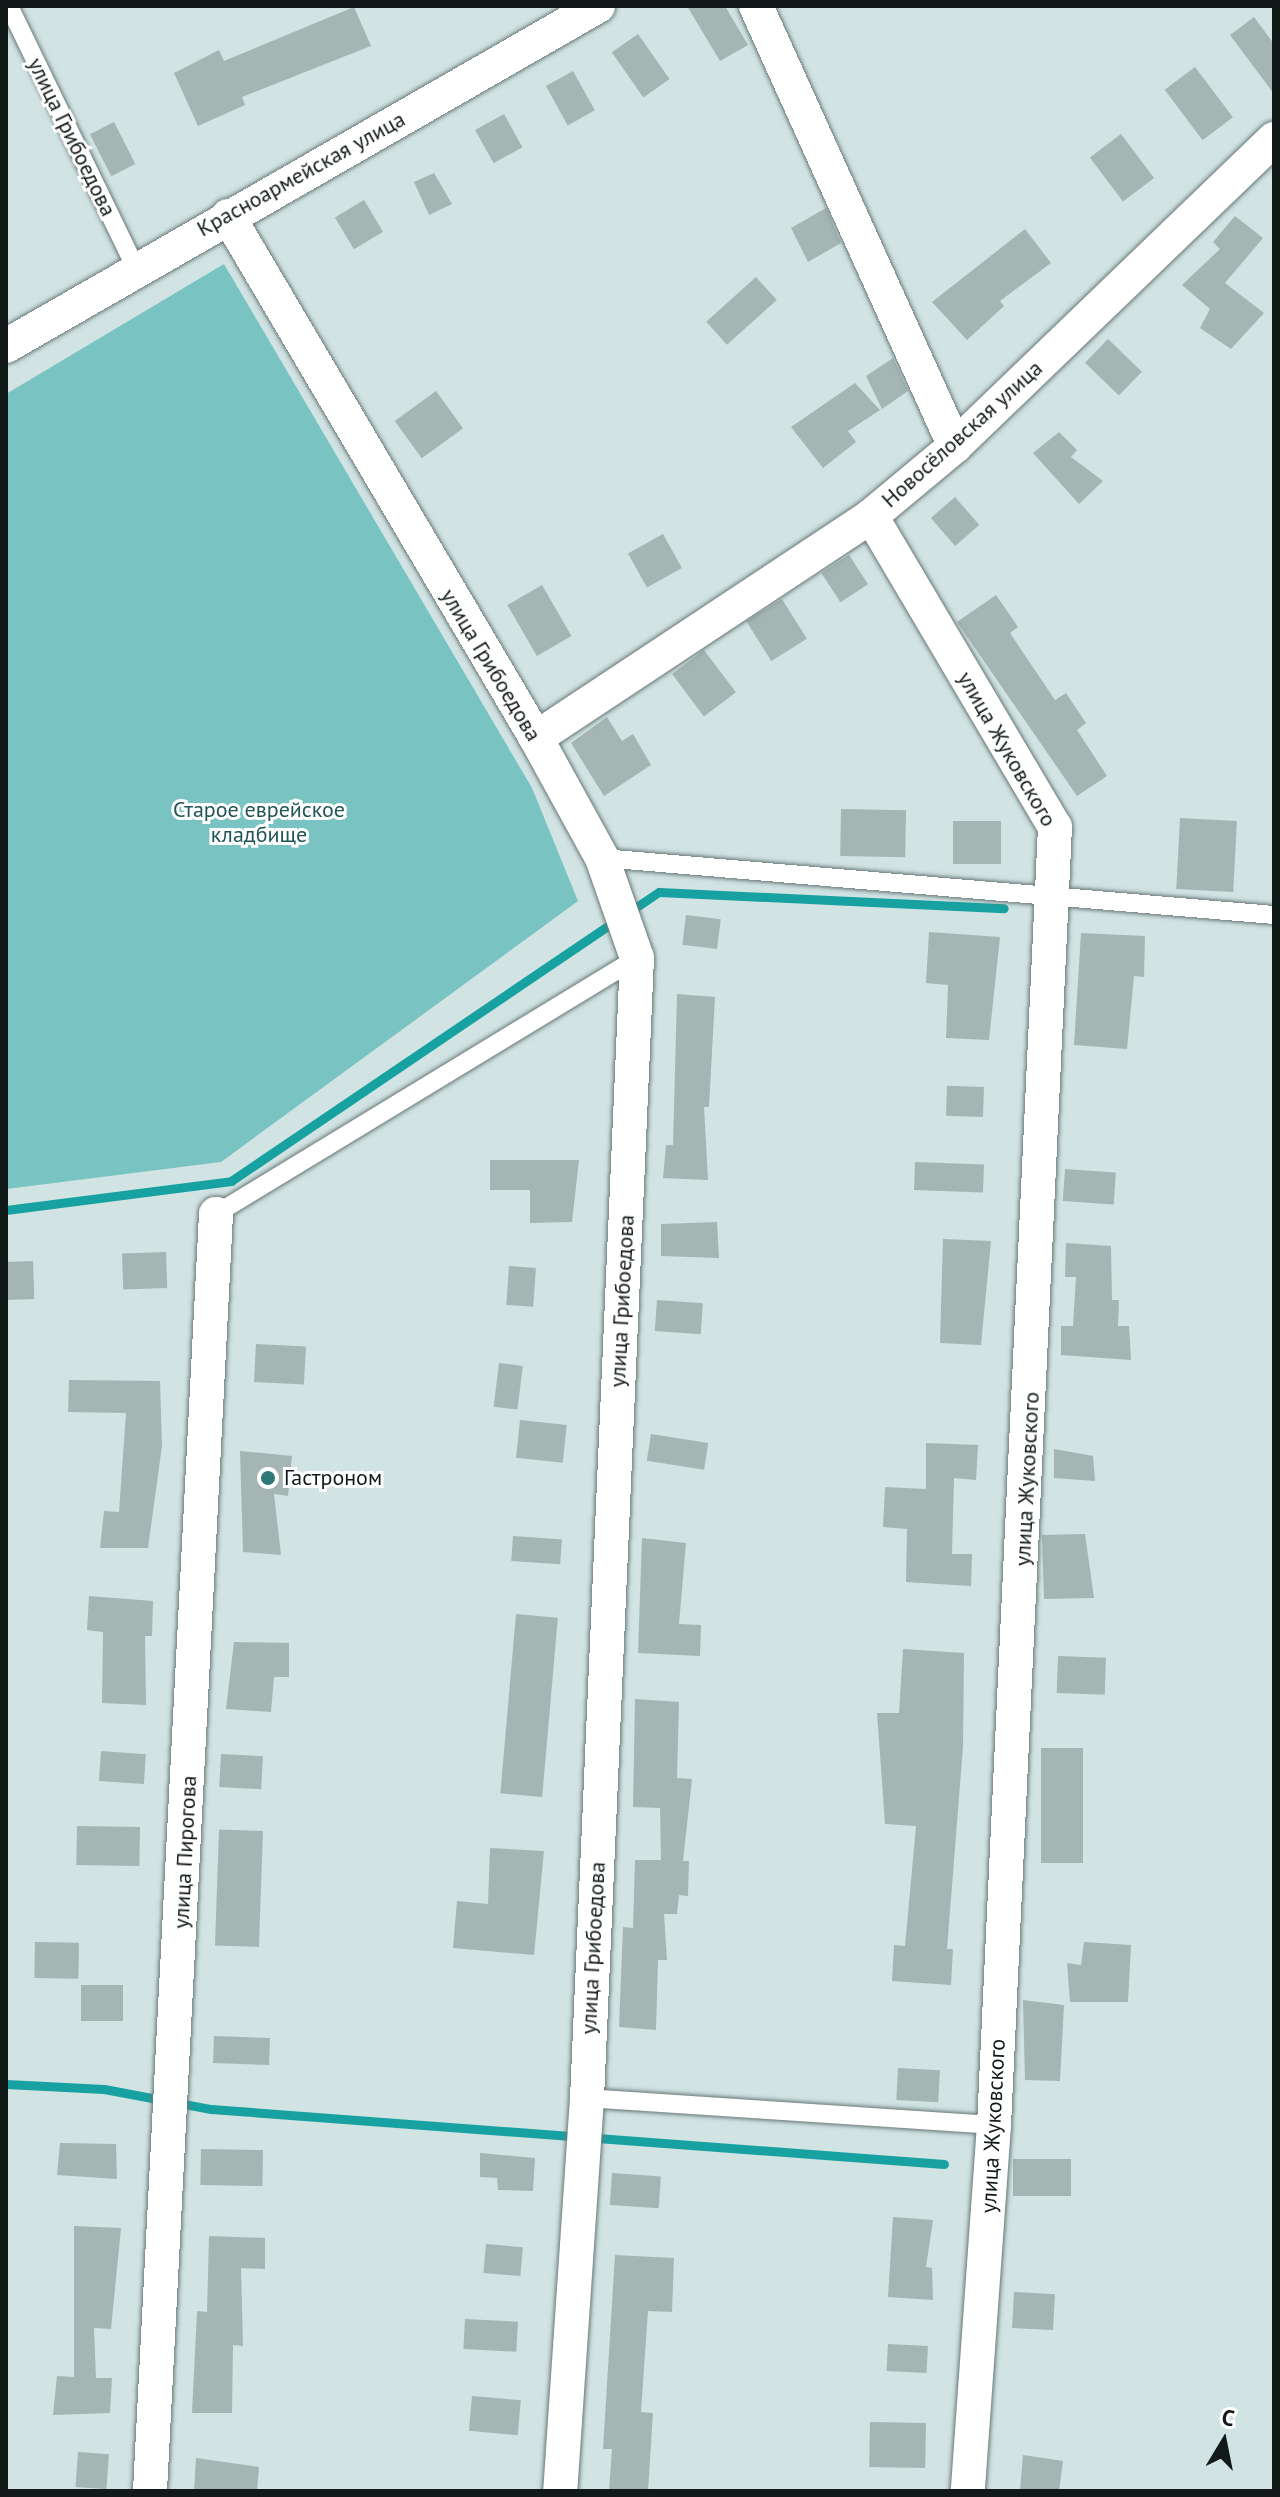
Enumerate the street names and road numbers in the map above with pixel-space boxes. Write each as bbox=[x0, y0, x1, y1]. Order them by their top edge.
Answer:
street label: улица Грибоедова bbox=[22, 53, 122, 221]
street label: Красноармейская улица bbox=[192, 106, 410, 242]
street label: Новосёловская улица bbox=[876, 355, 1048, 513]
street label: улица Грибоедова bbox=[435, 584, 547, 746]
street label: улица Жуковского bbox=[952, 667, 1062, 831]
street label: улица Грибоедова bbox=[604, 1214, 640, 1388]
street label: улица Жуковского bbox=[1009, 1391, 1045, 1567]
street label: улица Пирогова bbox=[168, 1775, 202, 1929]
street label: улица Грибоедова bbox=[575, 1861, 611, 2035]
street label: улица Жуковского bbox=[975, 2038, 1011, 2214]

